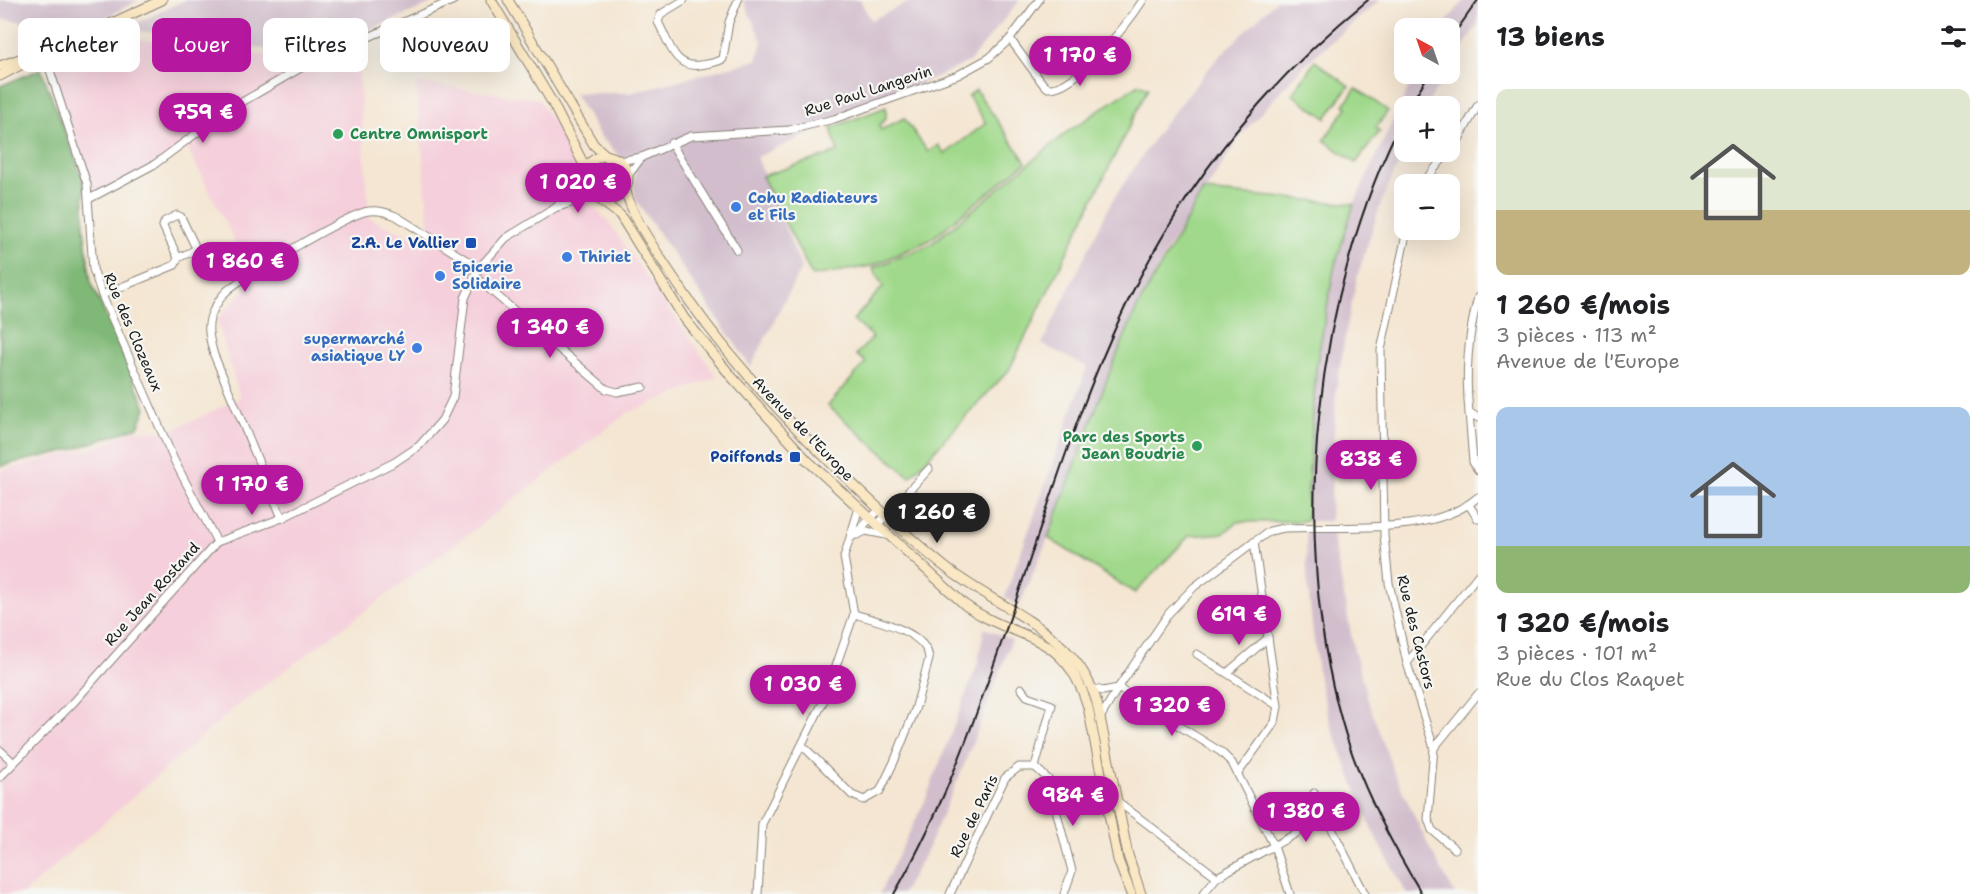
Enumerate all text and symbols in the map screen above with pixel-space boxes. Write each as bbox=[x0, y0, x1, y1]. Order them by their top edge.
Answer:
chip: Acheter bbox=[18, 18, 140, 72]
chip: Louer bbox=[152, 18, 251, 72]
chip: Filtres bbox=[263, 18, 368, 72]
chip: Nouveau bbox=[380, 18, 510, 72]
north arrow bbox=[1394, 18, 1460, 84]
map controls bbox=[1394, 18, 1460, 240]
text: 13 biens bbox=[1496, 19, 1605, 54]
icon: filters bbox=[1937, 20, 1970, 53]
pin: 1 170 € bbox=[1025, 36, 1135, 87]
text: 1 170 € bbox=[1043, 42, 1117, 68]
street label: Rue Paul Langevin bbox=[802, 61, 934, 121]
pin: 759 € bbox=[161, 93, 245, 144]
button: + bbox=[1394, 96, 1460, 162]
text: 759 € bbox=[173, 99, 233, 125]
place label: Centre Omnisport bbox=[350, 124, 488, 144]
marker: Centre Omnisport bbox=[331, 127, 345, 141]
icon: home bbox=[1679, 128, 1787, 236]
pin: 1 020 € bbox=[523, 163, 633, 214]
text: 1 020 € bbox=[539, 169, 617, 195]
button: − bbox=[1394, 174, 1460, 240]
place label: Cohu Radiateurs et Fils bbox=[748, 188, 878, 225]
marker: Cohu Radiateurs et Fils bbox=[729, 200, 743, 214]
place label: Z.A. Le Vallier bbox=[351, 233, 459, 253]
marker: Z.A. Le Vallier bbox=[464, 236, 478, 250]
pin: 1 860 € bbox=[190, 242, 300, 293]
place label: Thiriet bbox=[579, 247, 631, 267]
text: 1 860 € bbox=[206, 248, 284, 274]
marker: Thiriet bbox=[560, 250, 574, 264]
place label: Epicerie Solidaire bbox=[452, 257, 522, 294]
marker: Epicerie Solidaire bbox=[433, 269, 447, 283]
street label: Rue des Clozeaux bbox=[99, 270, 167, 395]
text: 1 260 €/mois bbox=[1496, 287, 1670, 322]
pin: 1 340 € bbox=[495, 308, 605, 359]
text: 1 340 € bbox=[511, 314, 589, 340]
text: 3 pièces · 113 m² bbox=[1496, 322, 1657, 348]
place label: supermarché asiatique LY bbox=[304, 329, 406, 366]
marker: supermarché asiatique LY bbox=[410, 341, 424, 355]
text: Avenue de l'Europe bbox=[1496, 348, 1680, 374]
street label: Avenue de l'Europe bbox=[748, 372, 858, 486]
place label: Parc des Sports Jean Boudrie bbox=[1063, 427, 1185, 464]
marker: Parc des Sports Jean Boudrie bbox=[1190, 439, 1204, 453]
pin: 838 € bbox=[1329, 440, 1413, 491]
text: 838 € bbox=[1340, 446, 1402, 472]
icon: home bbox=[1679, 446, 1787, 554]
place label: Poiffonds bbox=[710, 447, 783, 467]
marker: Poiffonds bbox=[788, 450, 802, 464]
pin: 1 170 € bbox=[197, 465, 307, 516]
text: 1 170 € bbox=[215, 471, 289, 497]
pin: 1 260 € bbox=[882, 493, 992, 544]
text: 1 260 € bbox=[898, 499, 976, 525]
street label: Rue Jean Rostand bbox=[100, 537, 204, 650]
street label: Rue des Castors bbox=[1392, 573, 1440, 691]
pin: 619 € bbox=[1197, 595, 1281, 646]
text: 619 € bbox=[1211, 601, 1267, 627]
text: 1 320 €/mois bbox=[1496, 605, 1669, 640]
text: 3 pièces · 101 m² bbox=[1496, 640, 1657, 666]
pin: 1 030 € bbox=[748, 665, 858, 716]
text: Rue du Clos Raquet bbox=[1496, 666, 1685, 692]
text: 1 030 € bbox=[764, 671, 842, 697]
pin: 1 320 € bbox=[1117, 686, 1227, 737]
text: 1 320 € bbox=[1133, 692, 1211, 718]
street label: Rue de Paris bbox=[945, 771, 1003, 861]
pin: 984 € bbox=[1031, 776, 1115, 827]
text: 984 € bbox=[1042, 782, 1104, 808]
pin: 1 380 € bbox=[1251, 792, 1361, 843]
text: 1 380 € bbox=[1267, 798, 1345, 824]

